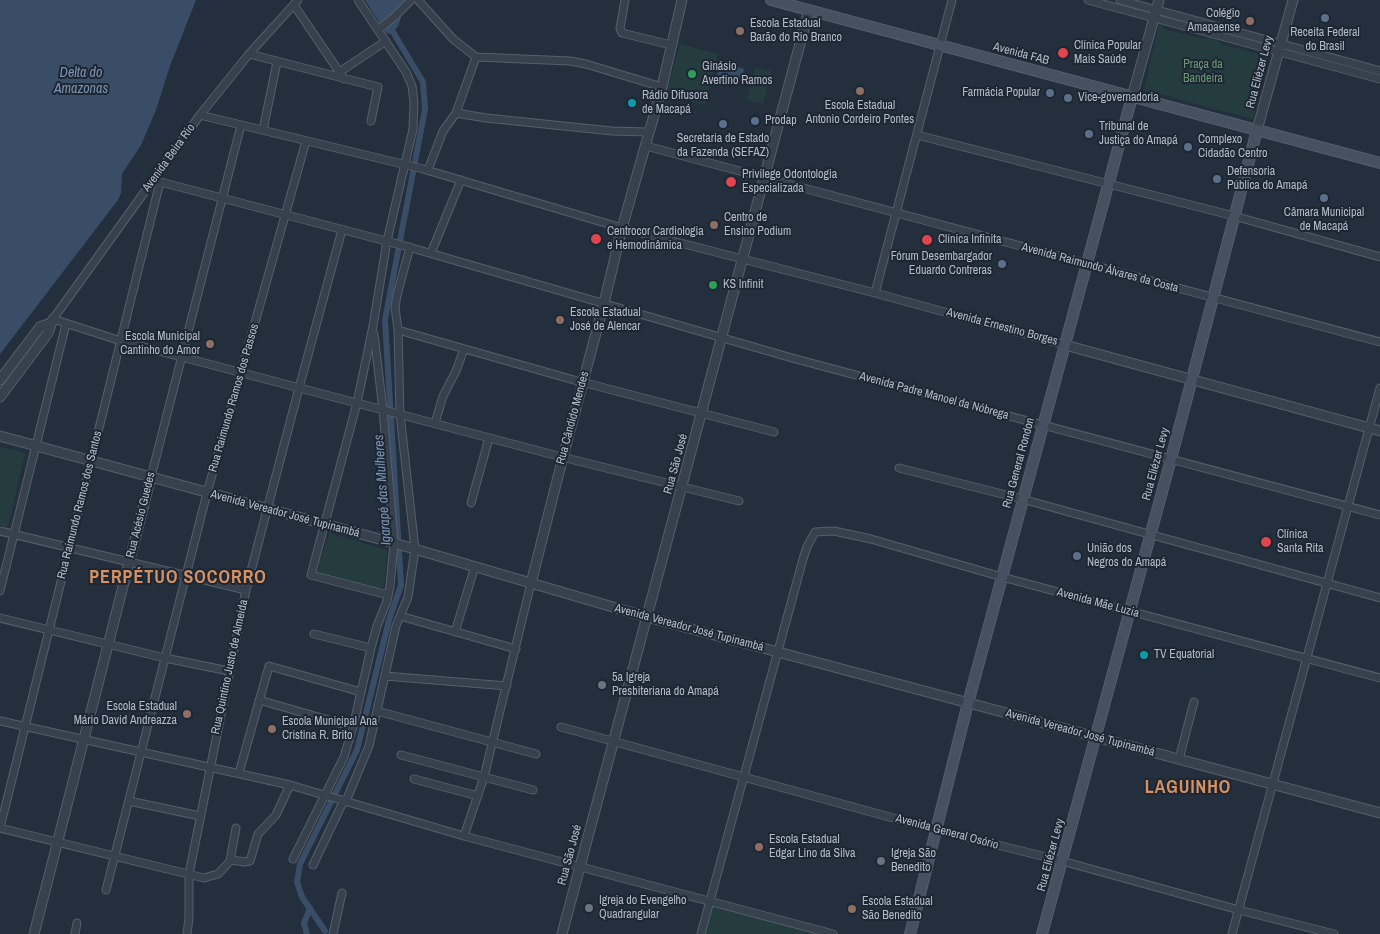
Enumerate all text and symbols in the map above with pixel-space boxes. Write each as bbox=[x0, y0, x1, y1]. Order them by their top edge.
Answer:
place label: Colégio Amapaense bbox=[1187, 7, 1240, 35]
marker: Receita Federal do Brasil bbox=[1319, 12, 1331, 24]
marker: Colégio Amapaense bbox=[1244, 15, 1256, 27]
place label: Escola Estadual Barão do Rio Branco bbox=[750, 17, 842, 45]
marker: Escola Estadual Barão do Rio Branco bbox=[734, 25, 746, 37]
place label: Receita Federal do Brasil bbox=[1290, 26, 1360, 54]
street label: Rua Eliézer Levy bbox=[1243, 34, 1277, 110]
place label: Clínica Popular Mais Saúde bbox=[1074, 39, 1141, 67]
street label: Avenida FAB bbox=[991, 40, 1051, 68]
marker: Clínica Popular Mais Saúde bbox=[1056, 46, 1070, 60]
park label: Praça da Bandeira bbox=[1183, 58, 1223, 86]
place label: Ginásio Avertino Ramos bbox=[702, 60, 772, 88]
water label: Delta do Amazonas bbox=[54, 65, 108, 98]
marker: Ginásio Avertino Ramos bbox=[686, 68, 698, 80]
marker: Escola Estadual Antonio Cordeiro Pontes bbox=[854, 85, 866, 97]
place label: Farmácia Popular bbox=[962, 86, 1040, 100]
marker: Farmácia Popular bbox=[1044, 87, 1056, 99]
place label: Rádio Difusora de Macapá bbox=[642, 89, 708, 117]
place label: Vice-governadoria bbox=[1078, 91, 1159, 105]
marker: Vice-governadoria bbox=[1062, 92, 1074, 104]
marker: Rádio Difusora de Macapá bbox=[626, 97, 638, 109]
place label: Escola Estadual Antonio Cordeiro Pontes bbox=[806, 99, 914, 127]
place label: Prodap bbox=[765, 114, 797, 128]
marker: Prodap bbox=[749, 115, 761, 127]
marker: Secretaria de Estado da Fazenda (SEFAZ) bbox=[717, 118, 729, 130]
place label: Tribunal de Justiça do Amapá bbox=[1099, 120, 1178, 148]
street label: Avenida Beira Rio bbox=[140, 121, 198, 195]
marker: Tribunal de Justiça do Amapá bbox=[1083, 128, 1095, 140]
place label: Secretaria de Estado da Fazenda (SEFAZ) bbox=[677, 132, 769, 160]
place label: Complexo Cidadão Centro bbox=[1198, 133, 1267, 161]
marker: Complexo Cidadão Centro bbox=[1182, 141, 1194, 153]
place label: Defensoria Pública do Amapá bbox=[1227, 165, 1307, 193]
place label: Privilege Odontologia Especializada bbox=[742, 168, 837, 196]
marker: Defensoria Pública do Amapá bbox=[1211, 173, 1223, 185]
marker: Privilege Odontologia Especializada bbox=[724, 175, 738, 189]
marker: Câmara Municipal de Macapá bbox=[1318, 192, 1330, 204]
place label: Câmara Municipal de Macapá bbox=[1284, 206, 1364, 234]
place label: Centro de Ensino Podium bbox=[724, 211, 791, 239]
marker: Centro de Ensino Podium bbox=[708, 219, 720, 231]
place label: Centrocor Cardiologia e Hemodinâmica bbox=[607, 225, 704, 253]
marker: Centrocor Cardiologia e Hemodinâmica bbox=[589, 232, 603, 246]
marker: Clínica Infinita bbox=[920, 233, 934, 247]
place label: Clínica Infinita bbox=[938, 233, 1001, 247]
street label: Avenida Raimundo Álvares da Costa bbox=[1020, 240, 1180, 296]
place label: Fórum Desembargador Eduardo Contreras bbox=[891, 250, 992, 278]
marker: Fórum Desembargador Eduardo Contreras bbox=[996, 258, 1008, 270]
place label: KS Infinit bbox=[723, 278, 763, 292]
marker: KS Infinit bbox=[707, 279, 719, 291]
street label: Avenida Ernestino Borges bbox=[945, 305, 1059, 349]
place label: Escola Estadual José de Alencar bbox=[570, 306, 641, 334]
marker: Escola Estadual José de Alencar bbox=[554, 314, 566, 326]
street label: Rua Raimundo Ramos dos Passos bbox=[206, 322, 262, 474]
place label: Escola Municipal Cantinho do Amor bbox=[120, 330, 200, 358]
marker: Escola Municipal Cantinho do Amor bbox=[204, 338, 216, 350]
street label: Avenida Padre Manoel da Nóbrega bbox=[858, 369, 1010, 423]
street label: Rua Cândido Mendes bbox=[554, 370, 592, 466]
street label: Rua General Rondon bbox=[1000, 416, 1038, 510]
street label: Rua Eliézer Levy bbox=[1139, 426, 1173, 502]
street label: Rua Raimundo Ramos dos Santos bbox=[55, 429, 105, 581]
street label: Rua São José bbox=[661, 432, 691, 496]
water label: Igarapé das Mulheres bbox=[371, 434, 395, 546]
street label: Rua Acésio Guedes bbox=[123, 471, 159, 559]
street label: Avenida Vereador José Tupinambá bbox=[209, 487, 361, 541]
place label: Clínica Santa Rita bbox=[1277, 528, 1323, 556]
marker: Clínica Santa Rita bbox=[1259, 535, 1273, 549]
place label: União dos Negros do Amapá bbox=[1087, 542, 1166, 570]
marker: União dos Negros do Amapá bbox=[1071, 550, 1083, 562]
district label: PERPÉTUO SOCORRO bbox=[87, 567, 269, 589]
street label: Avenida Mãe Luzia bbox=[1055, 585, 1141, 621]
street label: Rua Quintino Justo de Almeida bbox=[209, 598, 251, 736]
street label: Avenida Vereador José Tupinambá bbox=[613, 601, 765, 655]
place label: TV Equatorial bbox=[1154, 648, 1214, 662]
marker: TV Equatorial bbox=[1138, 649, 1150, 661]
place label: 5a Igreja Presbiteriana do Amapá bbox=[612, 671, 719, 699]
marker: 5a Igreja Presbiteriana do Amapá bbox=[596, 679, 608, 691]
place label: Escola Estadual Mário David Andreazza bbox=[74, 700, 177, 728]
street label: Avenida Vereador José Tupinambá bbox=[1004, 706, 1156, 760]
marker: Escola Estadual Mário David Andreazza bbox=[181, 708, 193, 720]
place label: Escola Municipal Ana Cristina R. Brito bbox=[282, 715, 377, 743]
marker: Escola Municipal Ana Cristina R. Brito bbox=[266, 723, 278, 735]
district label: LAGUINHO bbox=[1144, 777, 1232, 799]
street label: Avenida General Osório bbox=[894, 811, 1000, 853]
street label: Rua Eliézer Levy bbox=[1034, 817, 1068, 893]
street label: Rua São José bbox=[555, 823, 585, 887]
place label: Escola Estadual Edgar Lino da Silva bbox=[769, 833, 855, 861]
marker: Escola Estadual Edgar Lino da Silva bbox=[753, 841, 765, 853]
place label: Igreja São Benedito bbox=[891, 847, 936, 875]
marker: Igreja São Benedito bbox=[875, 855, 887, 867]
place label: Igreja do Evengelho Quadrangular bbox=[599, 894, 687, 922]
place label: Escola Estadual São Benedito bbox=[862, 895, 933, 923]
marker: Igreja do Evengelho Quadrangular bbox=[583, 902, 595, 914]
marker: Escola Estadual São Benedito bbox=[846, 903, 858, 915]

